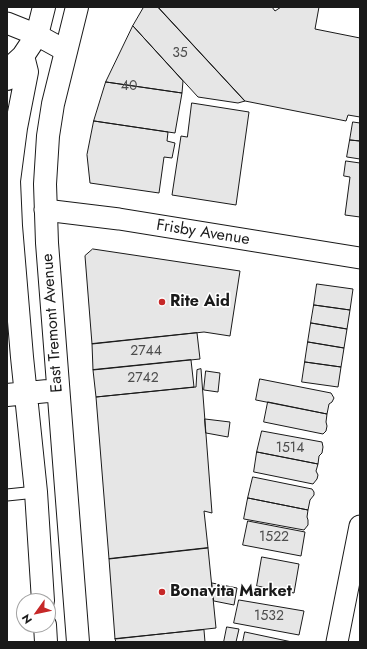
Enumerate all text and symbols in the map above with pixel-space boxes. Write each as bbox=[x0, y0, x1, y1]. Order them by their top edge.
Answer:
house number: 35 bbox=[172, 46, 188, 62]
house number: 40 bbox=[121, 79, 137, 95]
street label: Frisby Avenue bbox=[155, 216, 251, 250]
street label: East Tremont Avenue bbox=[39, 253, 67, 393]
place label: Rite Aid bbox=[170, 292, 230, 312]
marker: Rite Aid bbox=[157, 297, 167, 307]
house number: 2744 bbox=[130, 344, 162, 360]
house number: 2742 bbox=[127, 371, 159, 387]
house number: 1514 bbox=[276, 441, 304, 457]
house number: 1522 bbox=[259, 530, 289, 546]
place label: Bonavita Market bbox=[170, 582, 292, 602]
marker: Bonavita Market bbox=[157, 587, 167, 597]
north arrow bbox=[16, 593, 56, 633]
house number: 1532 bbox=[254, 609, 284, 625]
text: N bbox=[18, 611, 36, 627]

